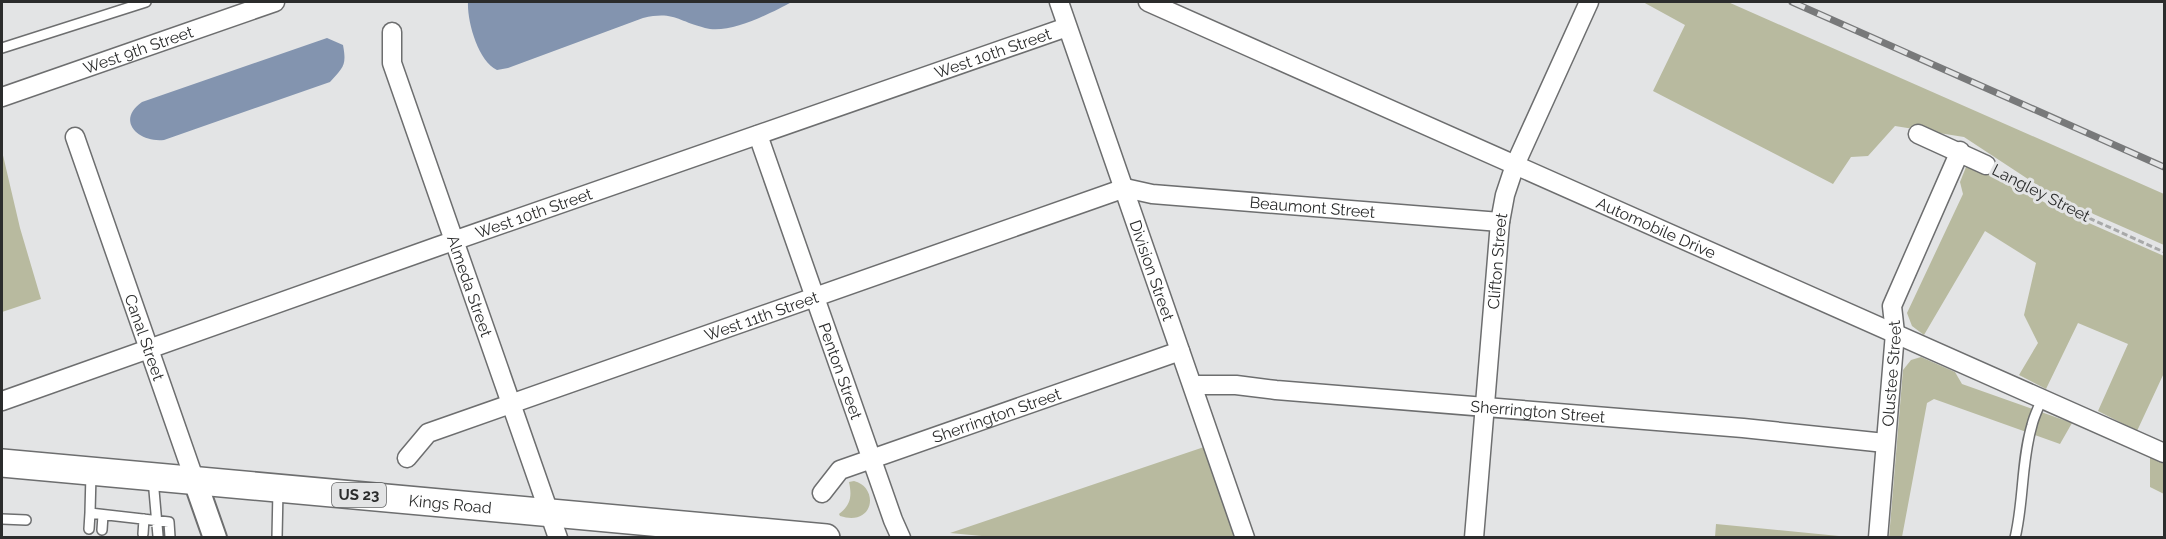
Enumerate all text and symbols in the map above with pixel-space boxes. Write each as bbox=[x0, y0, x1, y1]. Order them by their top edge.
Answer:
street label: West 9th Street bbox=[81, 22, 196, 78]
street label: West 10th Street bbox=[932, 24, 1054, 82]
street label: Langley Street bbox=[1989, 160, 2094, 226]
street label: West 10th Street bbox=[473, 184, 595, 242]
street label: Beaumont Street bbox=[1249, 192, 1376, 221]
street label: Automobile Drive bbox=[1594, 193, 1719, 262]
street label: Clifton Street bbox=[1483, 211, 1511, 310]
street label: Division Street bbox=[1126, 217, 1179, 324]
street label: Almeda Street bbox=[443, 232, 497, 340]
street label: West 11th Street bbox=[702, 287, 821, 345]
street label: Canal Street bbox=[121, 291, 169, 383]
street label: Olustee Street bbox=[1878, 319, 1905, 427]
street label: Penton Street bbox=[815, 320, 867, 422]
street label: Sherrington Street bbox=[930, 384, 1064, 447]
street label: Sherrington Street bbox=[1470, 396, 1607, 426]
road number: US 23 bbox=[332, 483, 386, 507]
street label: Kings Road bbox=[408, 491, 493, 517]

